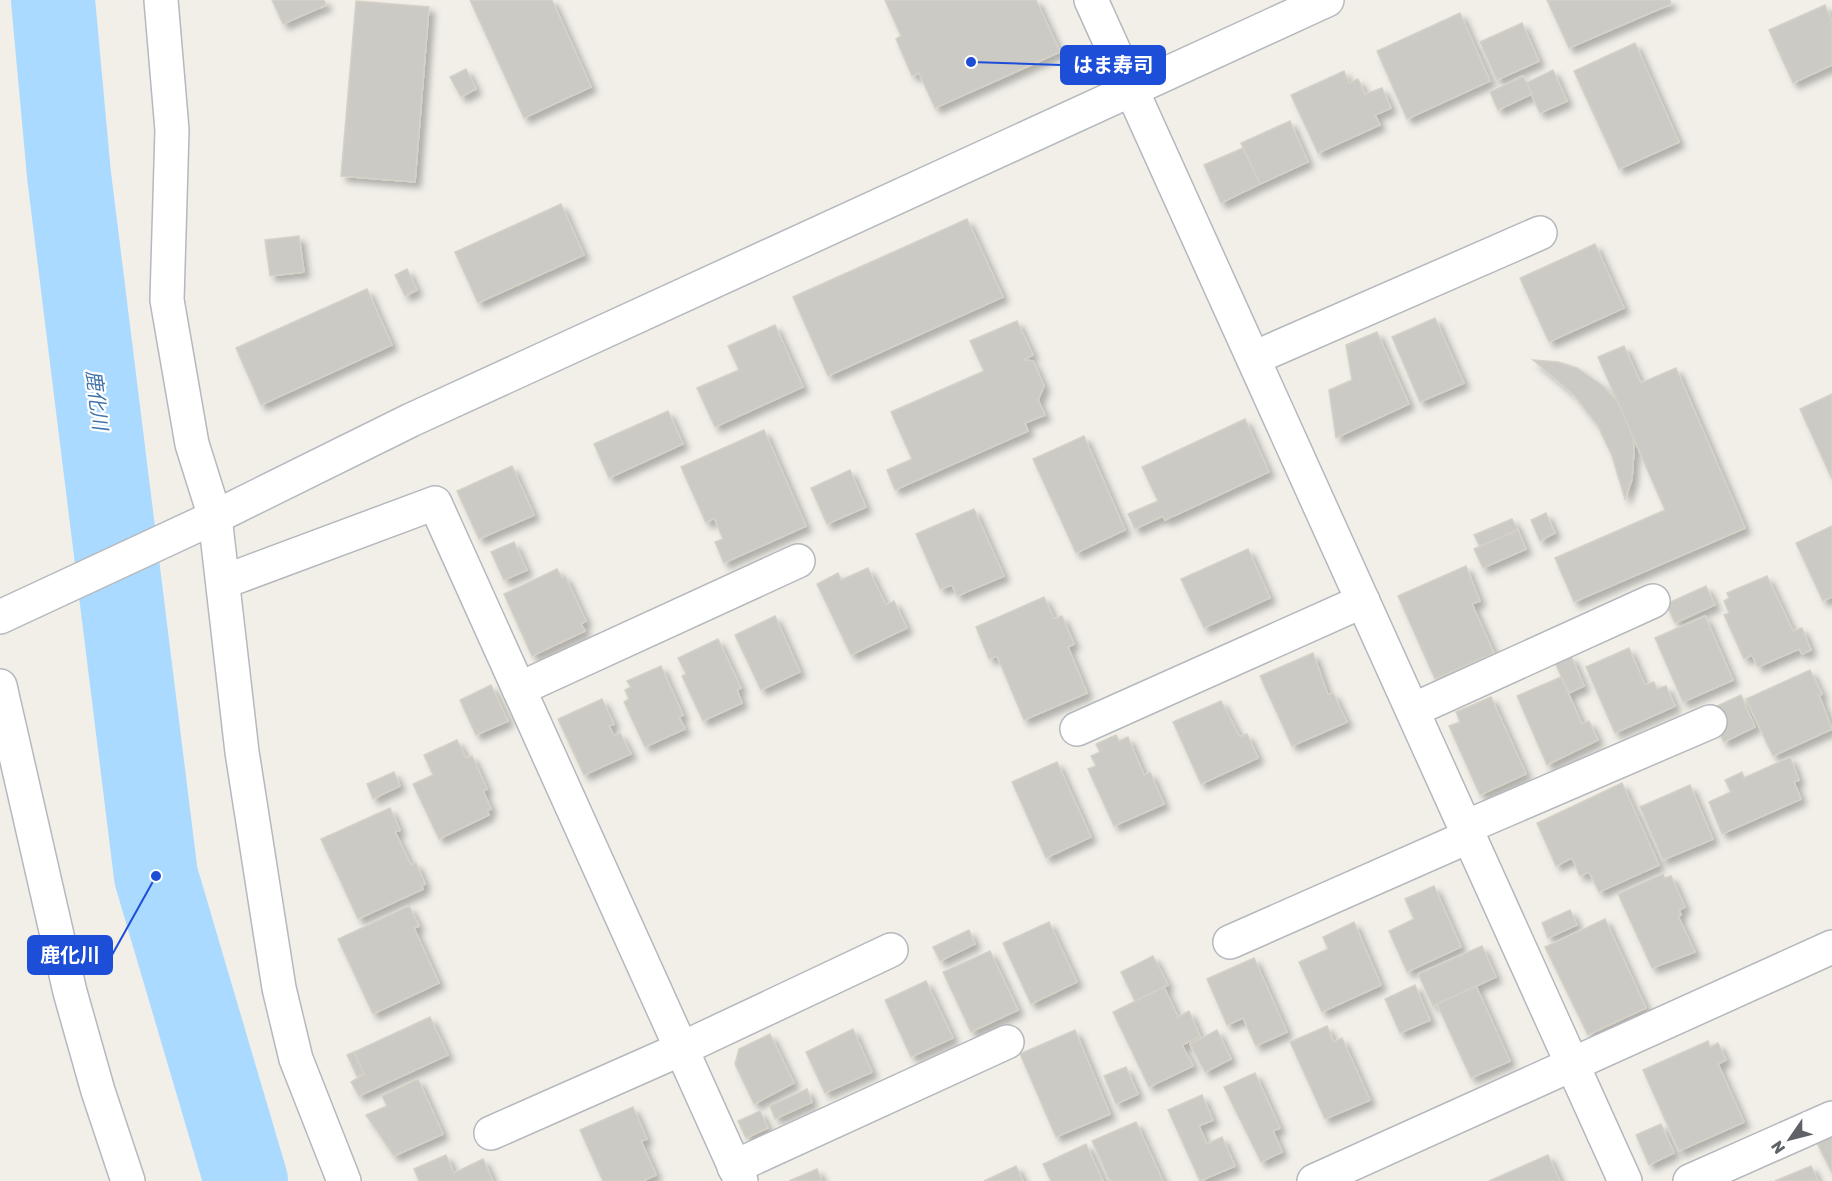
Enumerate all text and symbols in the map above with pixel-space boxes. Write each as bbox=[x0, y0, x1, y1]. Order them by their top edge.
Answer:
callout: はま寿司 bbox=[1061, 46, 1165, 84]
text: はま寿司 bbox=[1073, 53, 1153, 77]
water label: 鹿化川 bbox=[81, 369, 113, 433]
callout: 鹿化川 bbox=[28, 936, 112, 974]
text: 鹿化川 bbox=[40, 943, 100, 967]
north arrow bbox=[1760, 1109, 1820, 1169]
text: N bbox=[1767, 1137, 1789, 1157]

